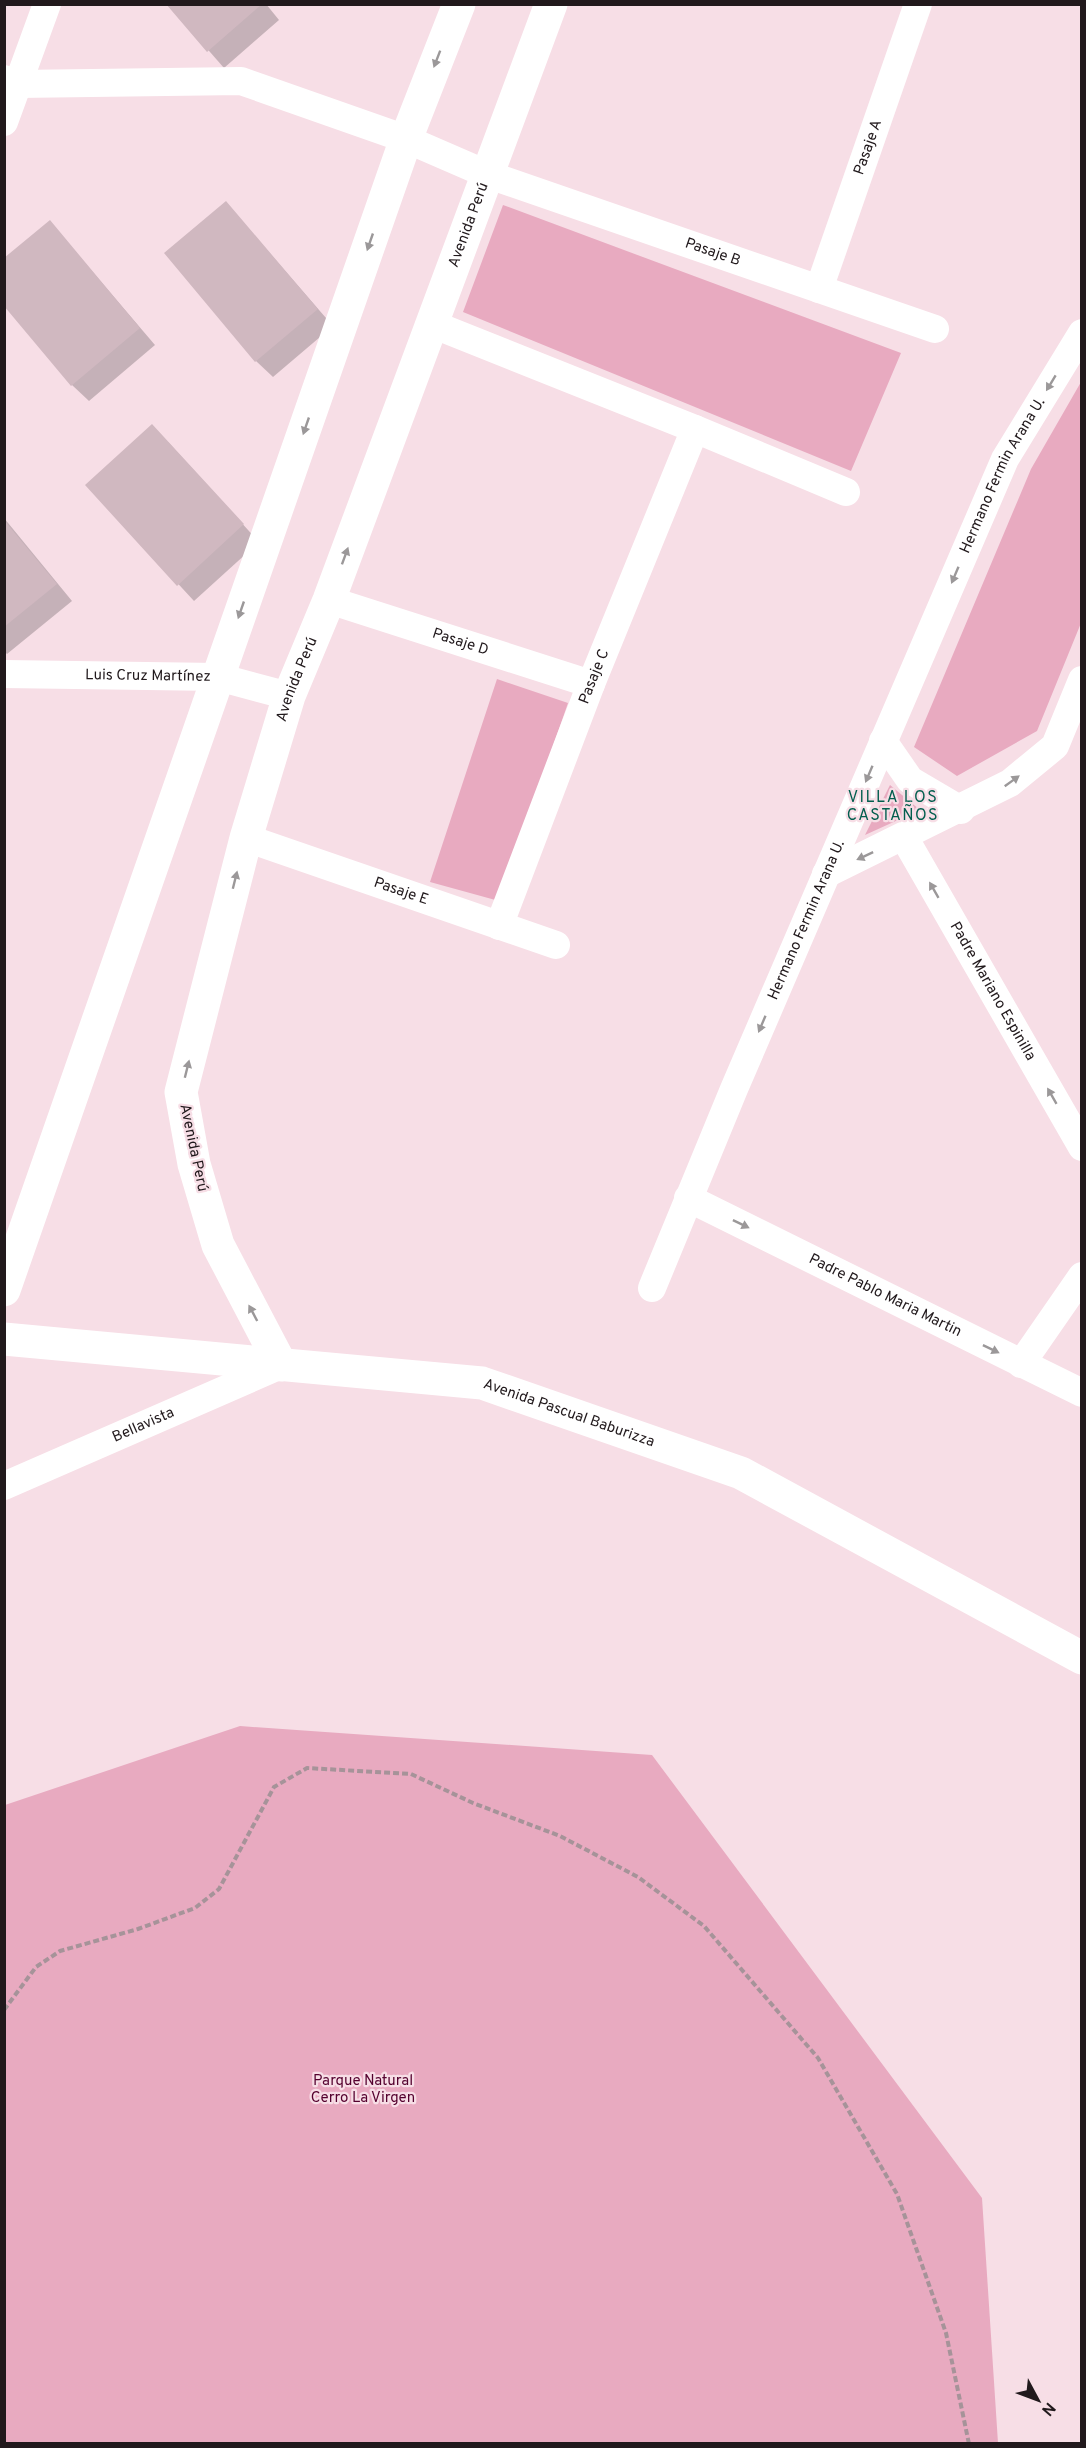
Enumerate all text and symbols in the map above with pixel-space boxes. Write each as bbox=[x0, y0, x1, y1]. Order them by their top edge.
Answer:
one-way arrow bbox=[432, 50, 441, 68]
street label: Pasaje A bbox=[850, 117, 887, 177]
street label: Avenida Perú bbox=[444, 180, 493, 270]
one-way arrow bbox=[364, 233, 374, 251]
street label: Pasaje B bbox=[682, 234, 743, 271]
one-way arrow bbox=[1046, 375, 1057, 391]
street label: Hermano Fermin Arana U. bbox=[956, 394, 1050, 557]
one-way arrow bbox=[300, 417, 310, 435]
one-way arrow bbox=[341, 547, 351, 565]
one-way arrow bbox=[950, 567, 959, 584]
one-way arrow bbox=[236, 601, 246, 619]
street label: Pasaje D bbox=[430, 624, 491, 660]
street label: Avenida Perú bbox=[272, 634, 322, 724]
street label: Pasaje C bbox=[575, 646, 614, 707]
street label: Luis Cruz Martínez bbox=[85, 666, 211, 686]
one-way arrow bbox=[864, 765, 874, 783]
one-way arrow bbox=[1004, 775, 1020, 787]
district label: VILLA LOS CASTAÑOS bbox=[847, 788, 939, 826]
street label: Hermano Fermin Arana U. bbox=[764, 837, 849, 1003]
one-way arrow bbox=[857, 851, 874, 860]
one-way arrow bbox=[231, 871, 241, 889]
street label: Pasaje E bbox=[371, 873, 431, 910]
one-way arrow bbox=[929, 882, 940, 898]
street label: Padre Mariano Espinilla bbox=[945, 919, 1040, 1064]
one-way arrow bbox=[757, 1016, 767, 1034]
one-way arrow bbox=[183, 1060, 192, 1078]
one-way arrow bbox=[1047, 1088, 1058, 1104]
street label: Avenida Perú bbox=[174, 1102, 212, 1194]
one-way arrow bbox=[732, 1220, 749, 1229]
street label: Padre Pablo Maria Martin bbox=[806, 1250, 965, 1341]
one-way arrow bbox=[248, 1304, 258, 1321]
one-way arrow bbox=[982, 1344, 999, 1353]
street label: Avenida Pascual Baburizza bbox=[481, 1375, 657, 1452]
street label: Bellavista bbox=[109, 1403, 177, 1447]
park label: Parque Natural Cerro La Virgen bbox=[311, 2072, 415, 2108]
north arrow bbox=[1008, 2370, 1068, 2430]
text: N bbox=[1036, 2398, 1059, 2419]

